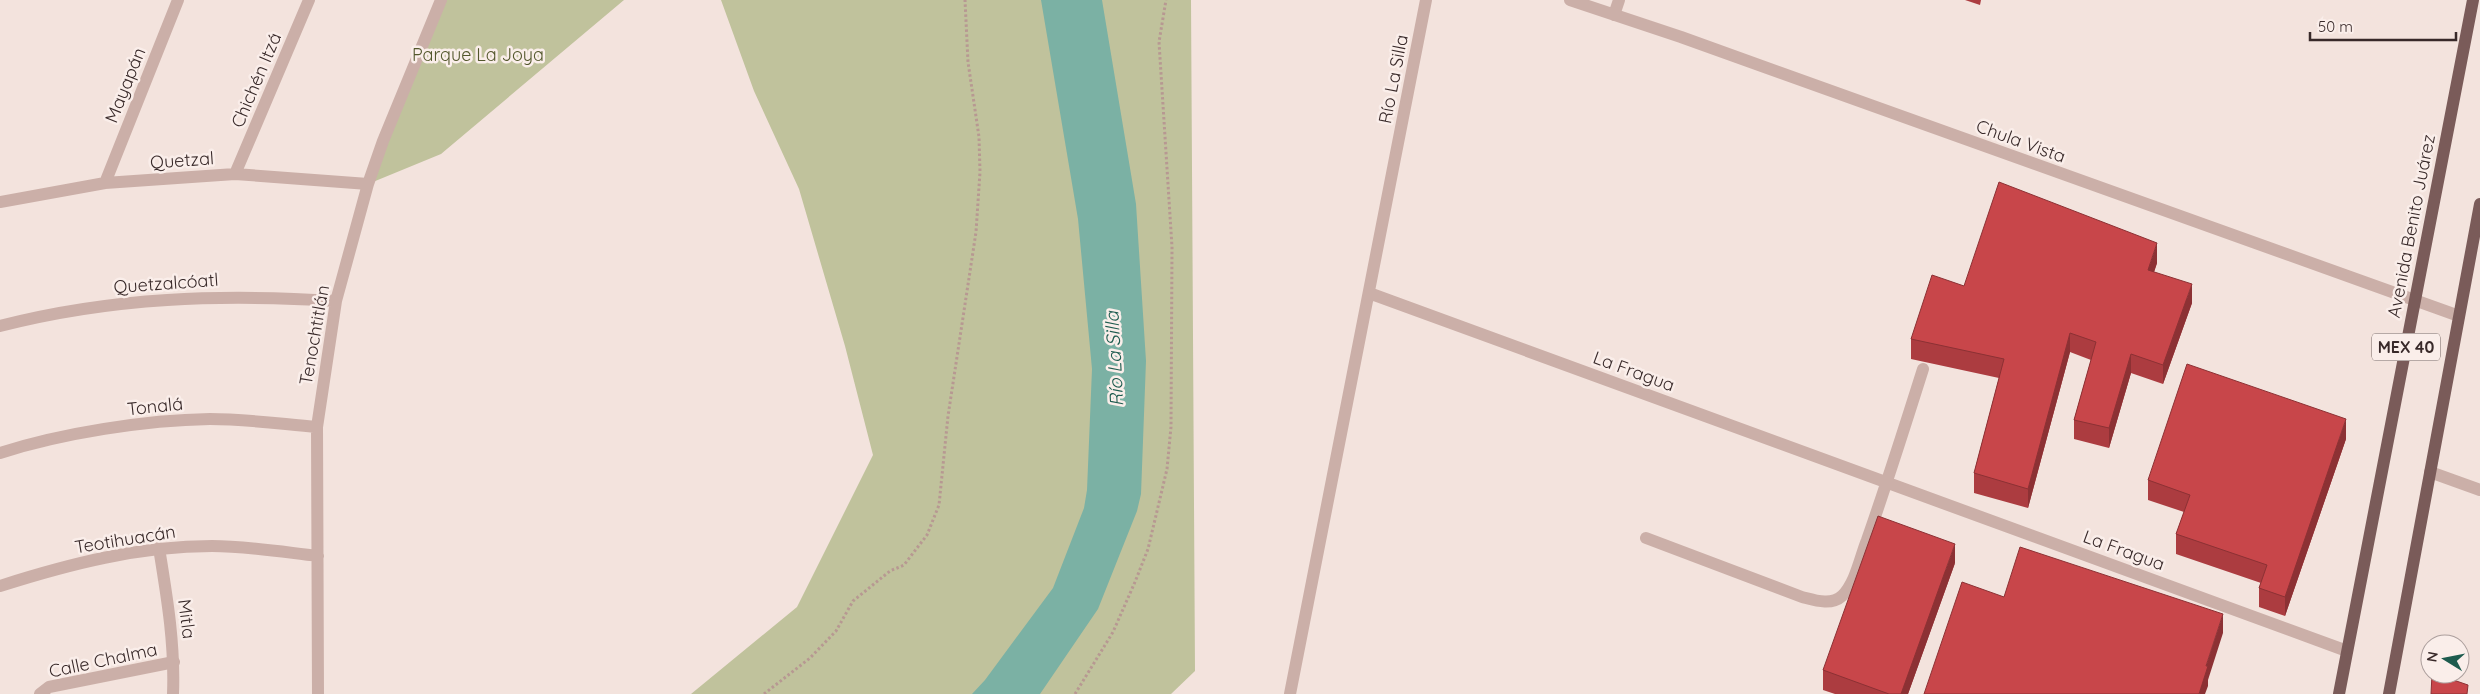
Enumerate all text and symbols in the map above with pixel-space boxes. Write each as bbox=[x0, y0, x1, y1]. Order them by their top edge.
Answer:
scale bar bbox=[2310, 10, 2456, 42]
text: 50 m bbox=[2318, 17, 2353, 36]
street label: Chichén Itzá bbox=[226, 29, 286, 131]
street label: Río La Silla bbox=[1373, 33, 1413, 125]
park label: Parque La Joya bbox=[412, 43, 544, 66]
street label: Mayapán bbox=[100, 44, 150, 126]
street label: Chula Vista bbox=[1973, 114, 2069, 168]
street label: Avenida Benito Juárez bbox=[2382, 132, 2440, 320]
street label: Quetzal bbox=[149, 146, 215, 174]
street label: Quetzalcóatl bbox=[113, 268, 219, 298]
street label: Tenochtitlán bbox=[294, 283, 334, 387]
water label: Río La Silla bbox=[1099, 309, 1128, 407]
road number: MEX 40 bbox=[2372, 334, 2440, 361]
street label: La Fragua bbox=[1590, 346, 1678, 396]
street label: Tonalá bbox=[126, 392, 184, 420]
street label: Teotihuacán bbox=[73, 520, 177, 558]
street label: La Fragua bbox=[2080, 525, 2168, 575]
street label: Mitla bbox=[173, 598, 201, 640]
north arrow bbox=[2420, 634, 2470, 684]
street label: Calle Chalma bbox=[47, 637, 159, 683]
text: N bbox=[2422, 650, 2442, 663]

